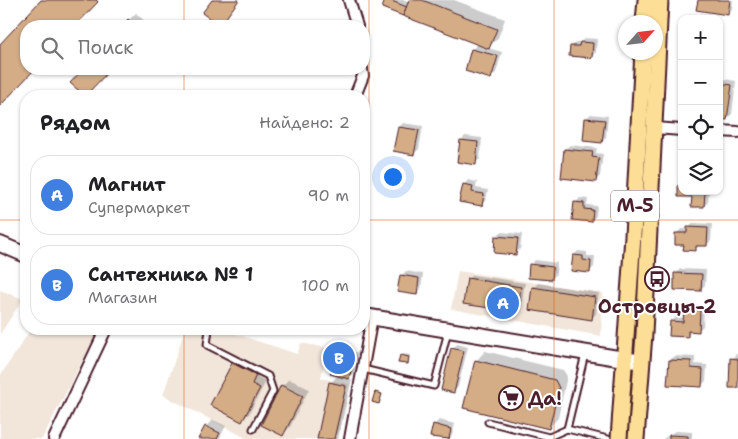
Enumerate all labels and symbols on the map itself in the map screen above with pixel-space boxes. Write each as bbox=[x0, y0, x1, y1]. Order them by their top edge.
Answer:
north arrow bbox=[618, 15, 663, 60]
your location bbox=[380, 164, 406, 190]
road number: М-5 bbox=[611, 190, 659, 222]
bus stop icon: Островцы-2 bbox=[644, 266, 670, 292]
pin: A bbox=[487, 284, 519, 322]
place label: Островцы-2 bbox=[598, 294, 716, 319]
pin: B bbox=[323, 339, 355, 377]
supermarket icon: Да! bbox=[498, 385, 524, 411]
place label: Да! bbox=[528, 386, 562, 411]

